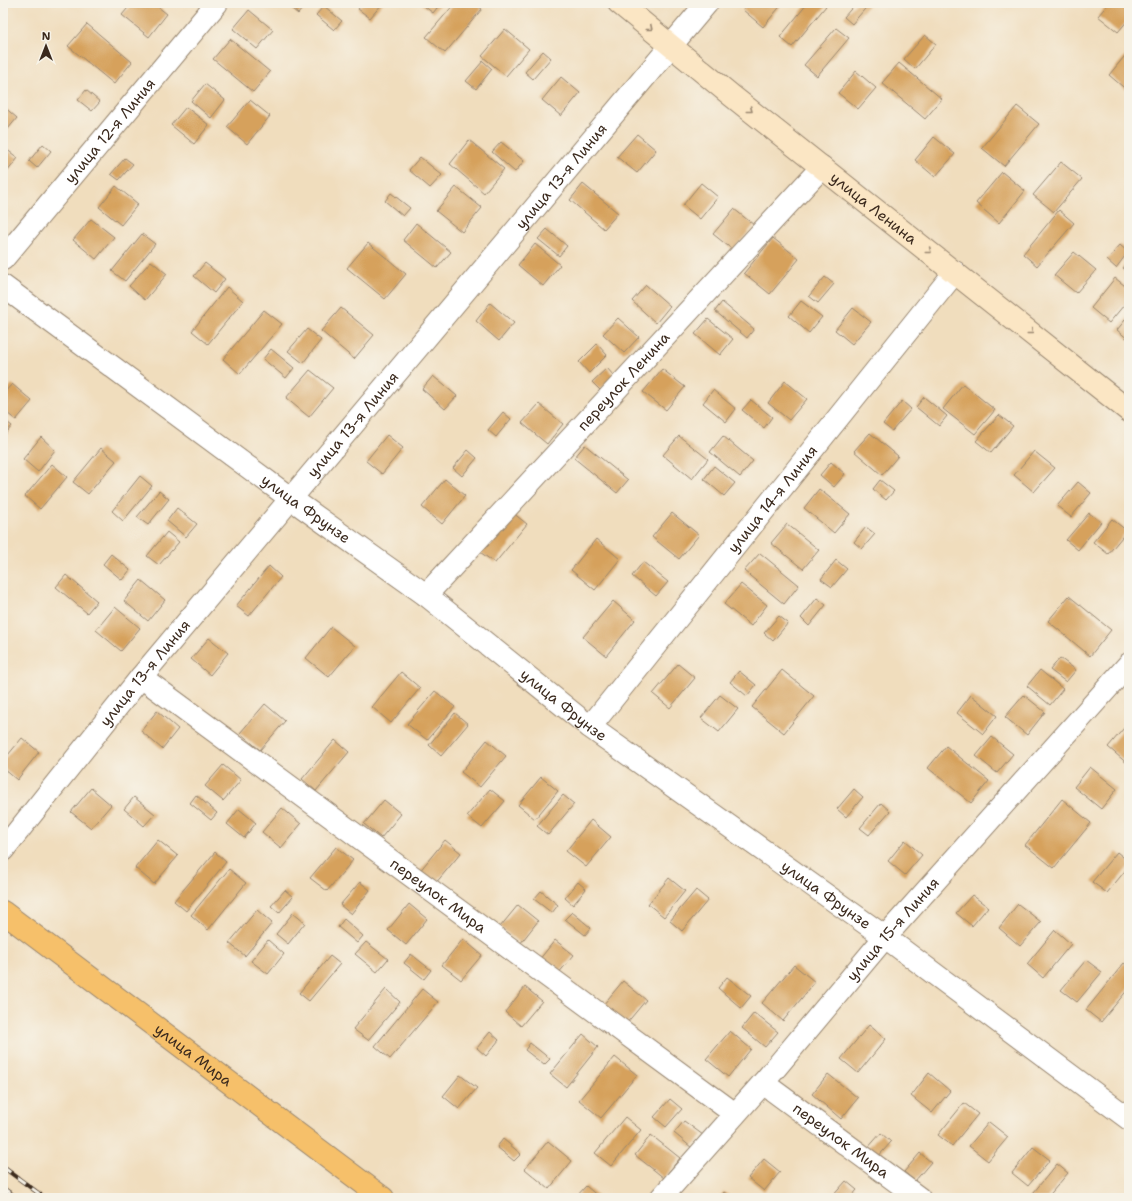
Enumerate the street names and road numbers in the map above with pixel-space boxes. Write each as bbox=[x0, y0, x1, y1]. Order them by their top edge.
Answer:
street label: улица 12-я Линия bbox=[60, 74, 160, 188]
street label: улица 13-я Линия bbox=[511, 119, 612, 233]
street label: улица Ленина bbox=[826, 168, 922, 249]
street label: переулок Ленина bbox=[573, 327, 675, 435]
street label: улица 13-я Линия bbox=[303, 367, 403, 482]
street label: улица 14-я Линия bbox=[723, 441, 822, 557]
street label: улица Фрунзе bbox=[257, 470, 354, 548]
street label: улица 13-я Линия bbox=[95, 616, 195, 730]
street label: улица Фрунзе bbox=[516, 665, 611, 746]
street label: переулок Мира bbox=[386, 854, 491, 938]
street label: улица Фрунзе bbox=[777, 856, 875, 934]
street label: улица 15-я Линия bbox=[842, 873, 944, 985]
street label: улица Мира bbox=[150, 1019, 237, 1091]
street label: переулок Мира bbox=[789, 1098, 894, 1183]

